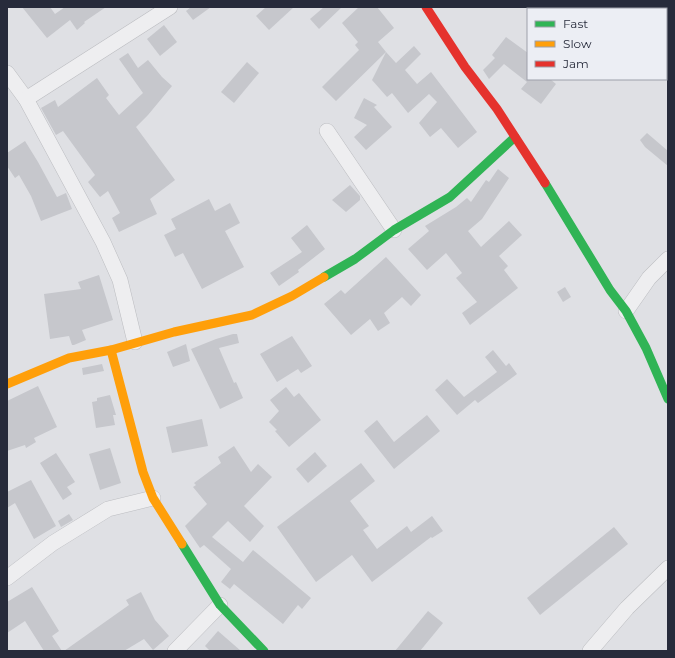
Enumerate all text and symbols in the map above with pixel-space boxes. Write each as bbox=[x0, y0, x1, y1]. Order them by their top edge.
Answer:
legend bbox=[527, 8, 667, 80]
text: Fast bbox=[563, 16, 588, 31]
text: Slow bbox=[563, 36, 592, 51]
text: Jam bbox=[562, 56, 589, 71]

